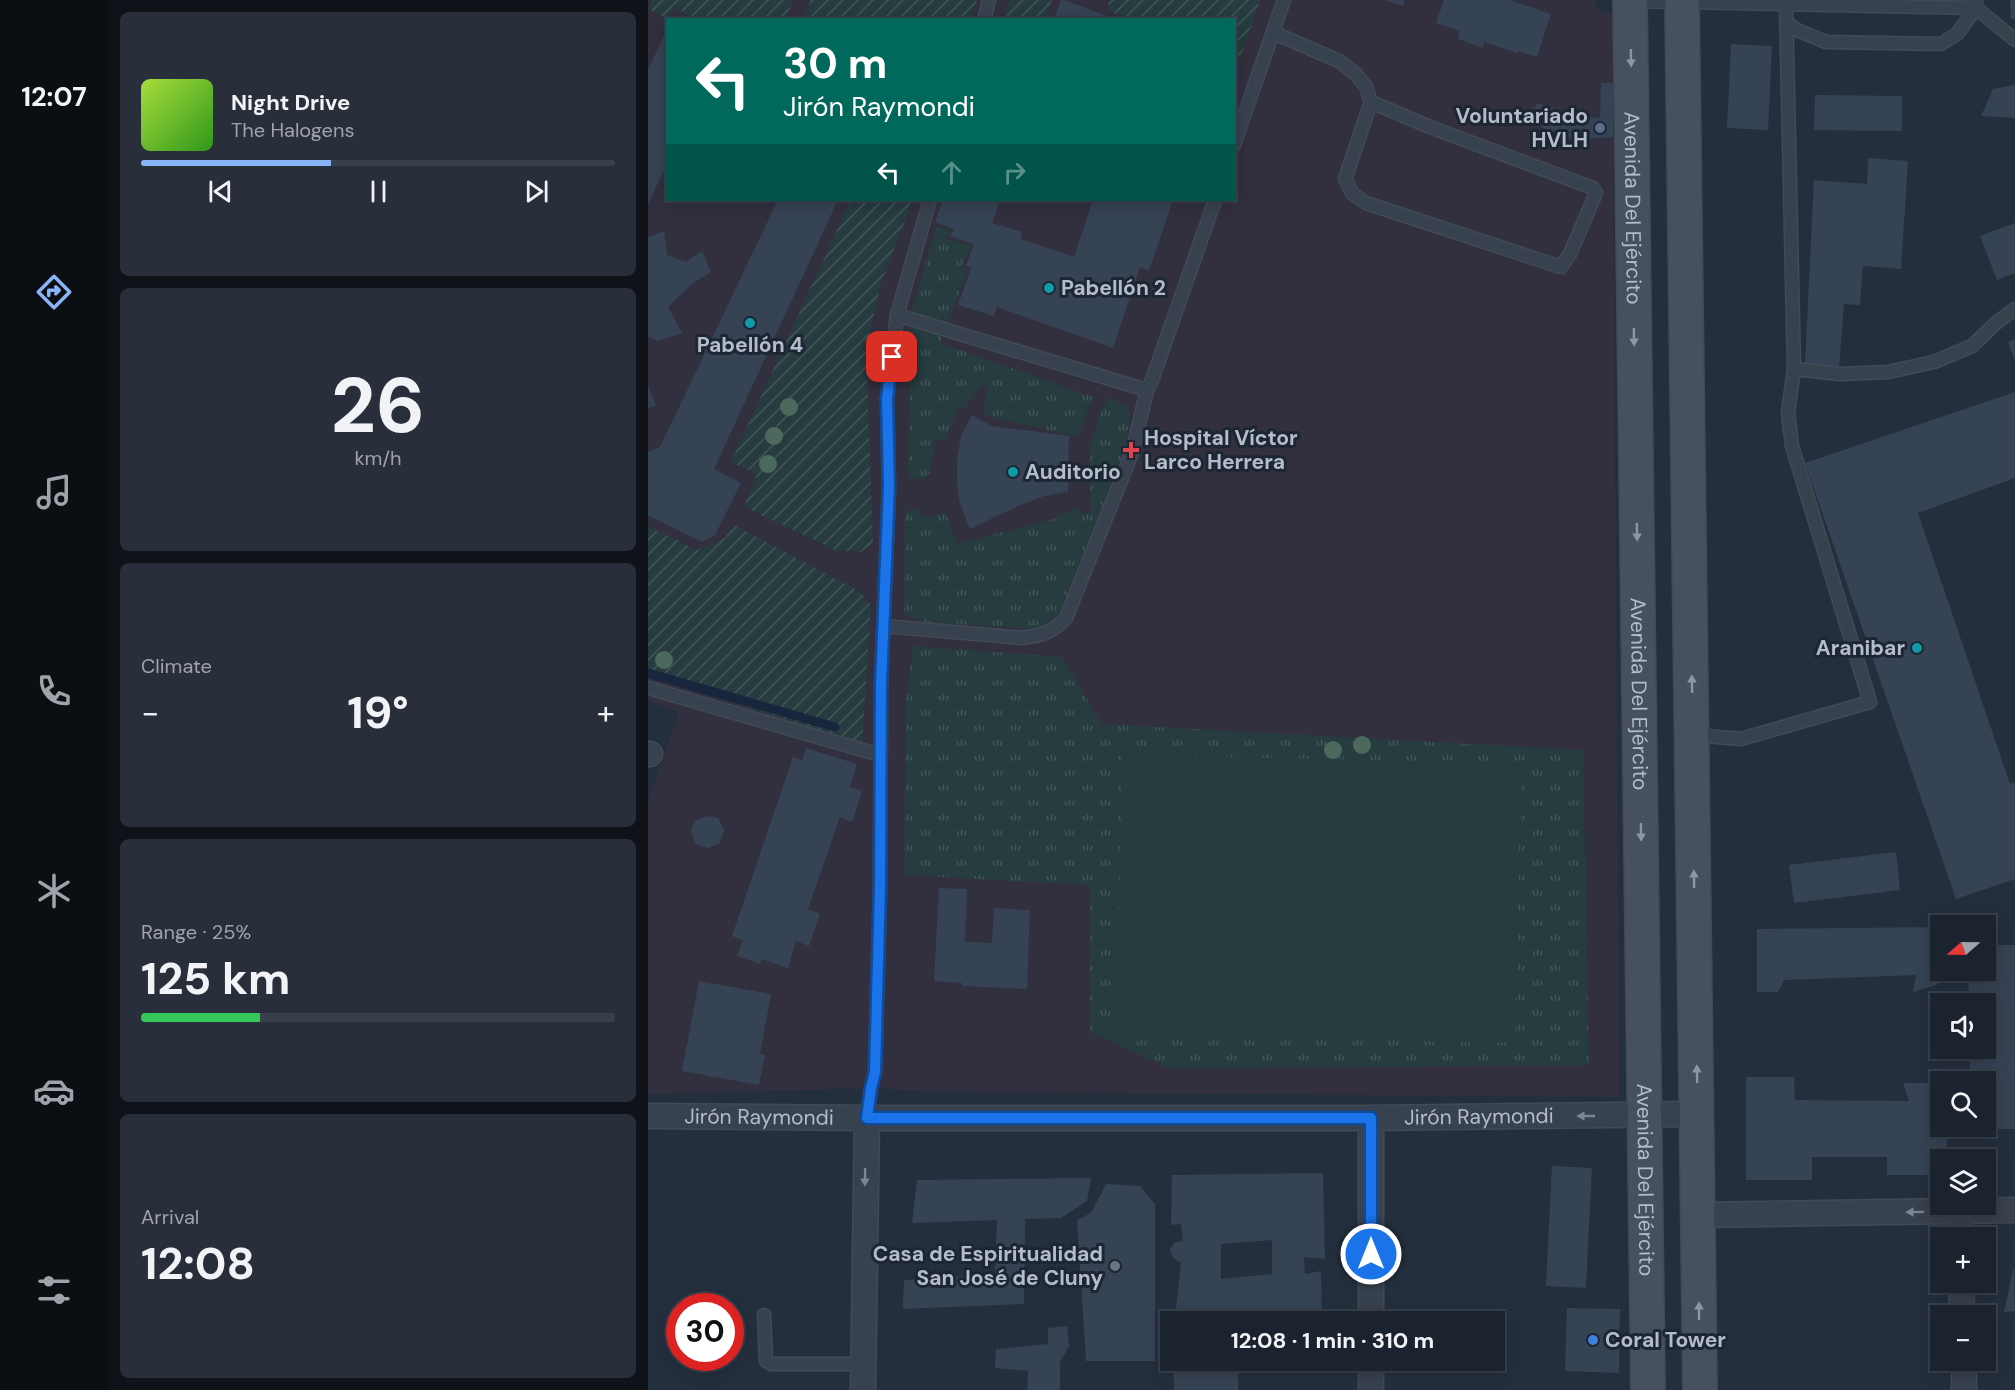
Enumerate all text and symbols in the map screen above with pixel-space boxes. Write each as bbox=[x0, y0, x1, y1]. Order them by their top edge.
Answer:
text: 30 m bbox=[783, 36, 887, 91]
icon: left bbox=[684, 42, 762, 120]
one-way arrow bbox=[1626, 49, 1636, 68]
text: 12:07 bbox=[21, 79, 87, 114]
text: Night Drive bbox=[231, 88, 350, 117]
text: Jirón Raymondi bbox=[783, 89, 975, 124]
place label: Voluntariado HVLH bbox=[1456, 102, 1588, 154]
street label: Avenida Del Ejército bbox=[1617, 111, 1648, 305]
text: The Halogens bbox=[231, 117, 354, 143]
marker: Voluntariado HVLH bbox=[1593, 121, 1607, 135]
icon: left bbox=[872, 156, 905, 189]
icon: ahead bbox=[935, 156, 968, 189]
icon: right bbox=[998, 156, 1031, 189]
icon: previous bbox=[204, 175, 237, 208]
icon: pause bbox=[362, 175, 395, 208]
icon: next bbox=[520, 175, 553, 208]
icon: directions bbox=[33, 271, 75, 313]
place label: Pabellón 2 bbox=[1061, 274, 1166, 302]
marker: Pabellón 2 bbox=[1042, 281, 1056, 295]
marker: Pabellón 4 bbox=[743, 316, 757, 330]
one-way arrow bbox=[1629, 328, 1639, 347]
place label: Pabellón 4 bbox=[697, 331, 803, 359]
pin bbox=[866, 331, 917, 382]
icon: arrive bbox=[875, 340, 908, 373]
text: 26 bbox=[331, 355, 425, 456]
place label: Hospital Víctor Larco Herrera bbox=[1144, 424, 1298, 476]
marker: Hospital Víctor Larco Herrera bbox=[1122, 441, 1140, 459]
text: km/h bbox=[354, 445, 402, 471]
place label: Auditorio bbox=[1025, 458, 1121, 486]
marker: Auditorio bbox=[1006, 465, 1020, 479]
icon: music bbox=[33, 471, 75, 513]
one-way arrow bbox=[1632, 523, 1642, 542]
street label: Avenida Del Ejército bbox=[1624, 597, 1654, 791]
place label: Aranibar bbox=[1816, 634, 1905, 662]
marker: Aranibar bbox=[1910, 641, 1924, 655]
text: Climate bbox=[141, 653, 212, 679]
icon: phone bbox=[33, 670, 75, 712]
one-way arrow bbox=[1687, 674, 1697, 693]
text: 19° bbox=[347, 683, 409, 742]
text: − bbox=[141, 691, 159, 734]
text: + bbox=[597, 691, 615, 734]
one-way arrow bbox=[1636, 823, 1646, 842]
one-way arrow bbox=[1689, 869, 1699, 888]
icon: climate bbox=[33, 870, 75, 912]
north arrow bbox=[1930, 915, 1996, 981]
map controls bbox=[1930, 915, 1996, 1371]
text: Range · 25% bbox=[141, 919, 251, 945]
text: 125 km bbox=[141, 949, 290, 1008]
button: sound bbox=[1930, 993, 1996, 1059]
one-way arrow bbox=[1692, 1064, 1702, 1083]
icon: car bbox=[33, 1070, 75, 1112]
button: search bbox=[1930, 1071, 1996, 1137]
street label: Avenida Del Ejército bbox=[1630, 1083, 1661, 1277]
street label: Jirón Raymondi bbox=[684, 1102, 834, 1132]
street label: Jirón Raymondi bbox=[1404, 1102, 1554, 1132]
one-way arrow bbox=[1576, 1111, 1595, 1121]
button: layers bbox=[1930, 1149, 1996, 1215]
one-way arrow bbox=[861, 1167, 870, 1186]
text: Arrival bbox=[141, 1204, 199, 1230]
one-way arrow bbox=[1905, 1207, 1924, 1217]
position arrow bbox=[1339, 1222, 1403, 1286]
button: + bbox=[1930, 1227, 1996, 1293]
text: 12:08 bbox=[141, 1234, 255, 1293]
place label: Casa de Espiritualidad San José de Cluny bbox=[873, 1240, 1103, 1292]
marker: Casa de Espiritualidad San José de Cluny bbox=[1108, 1259, 1122, 1273]
icon: filters bbox=[33, 1269, 75, 1311]
speed limit sign: 30 bbox=[666, 1293, 744, 1371]
one-way arrow bbox=[1694, 1301, 1704, 1320]
button: − bbox=[1930, 1305, 1996, 1371]
text: 12:08 · 1 min · 310 m bbox=[1231, 1326, 1434, 1355]
place label: Coral Tower bbox=[1605, 1326, 1726, 1354]
marker: Coral Tower bbox=[1586, 1333, 1600, 1347]

